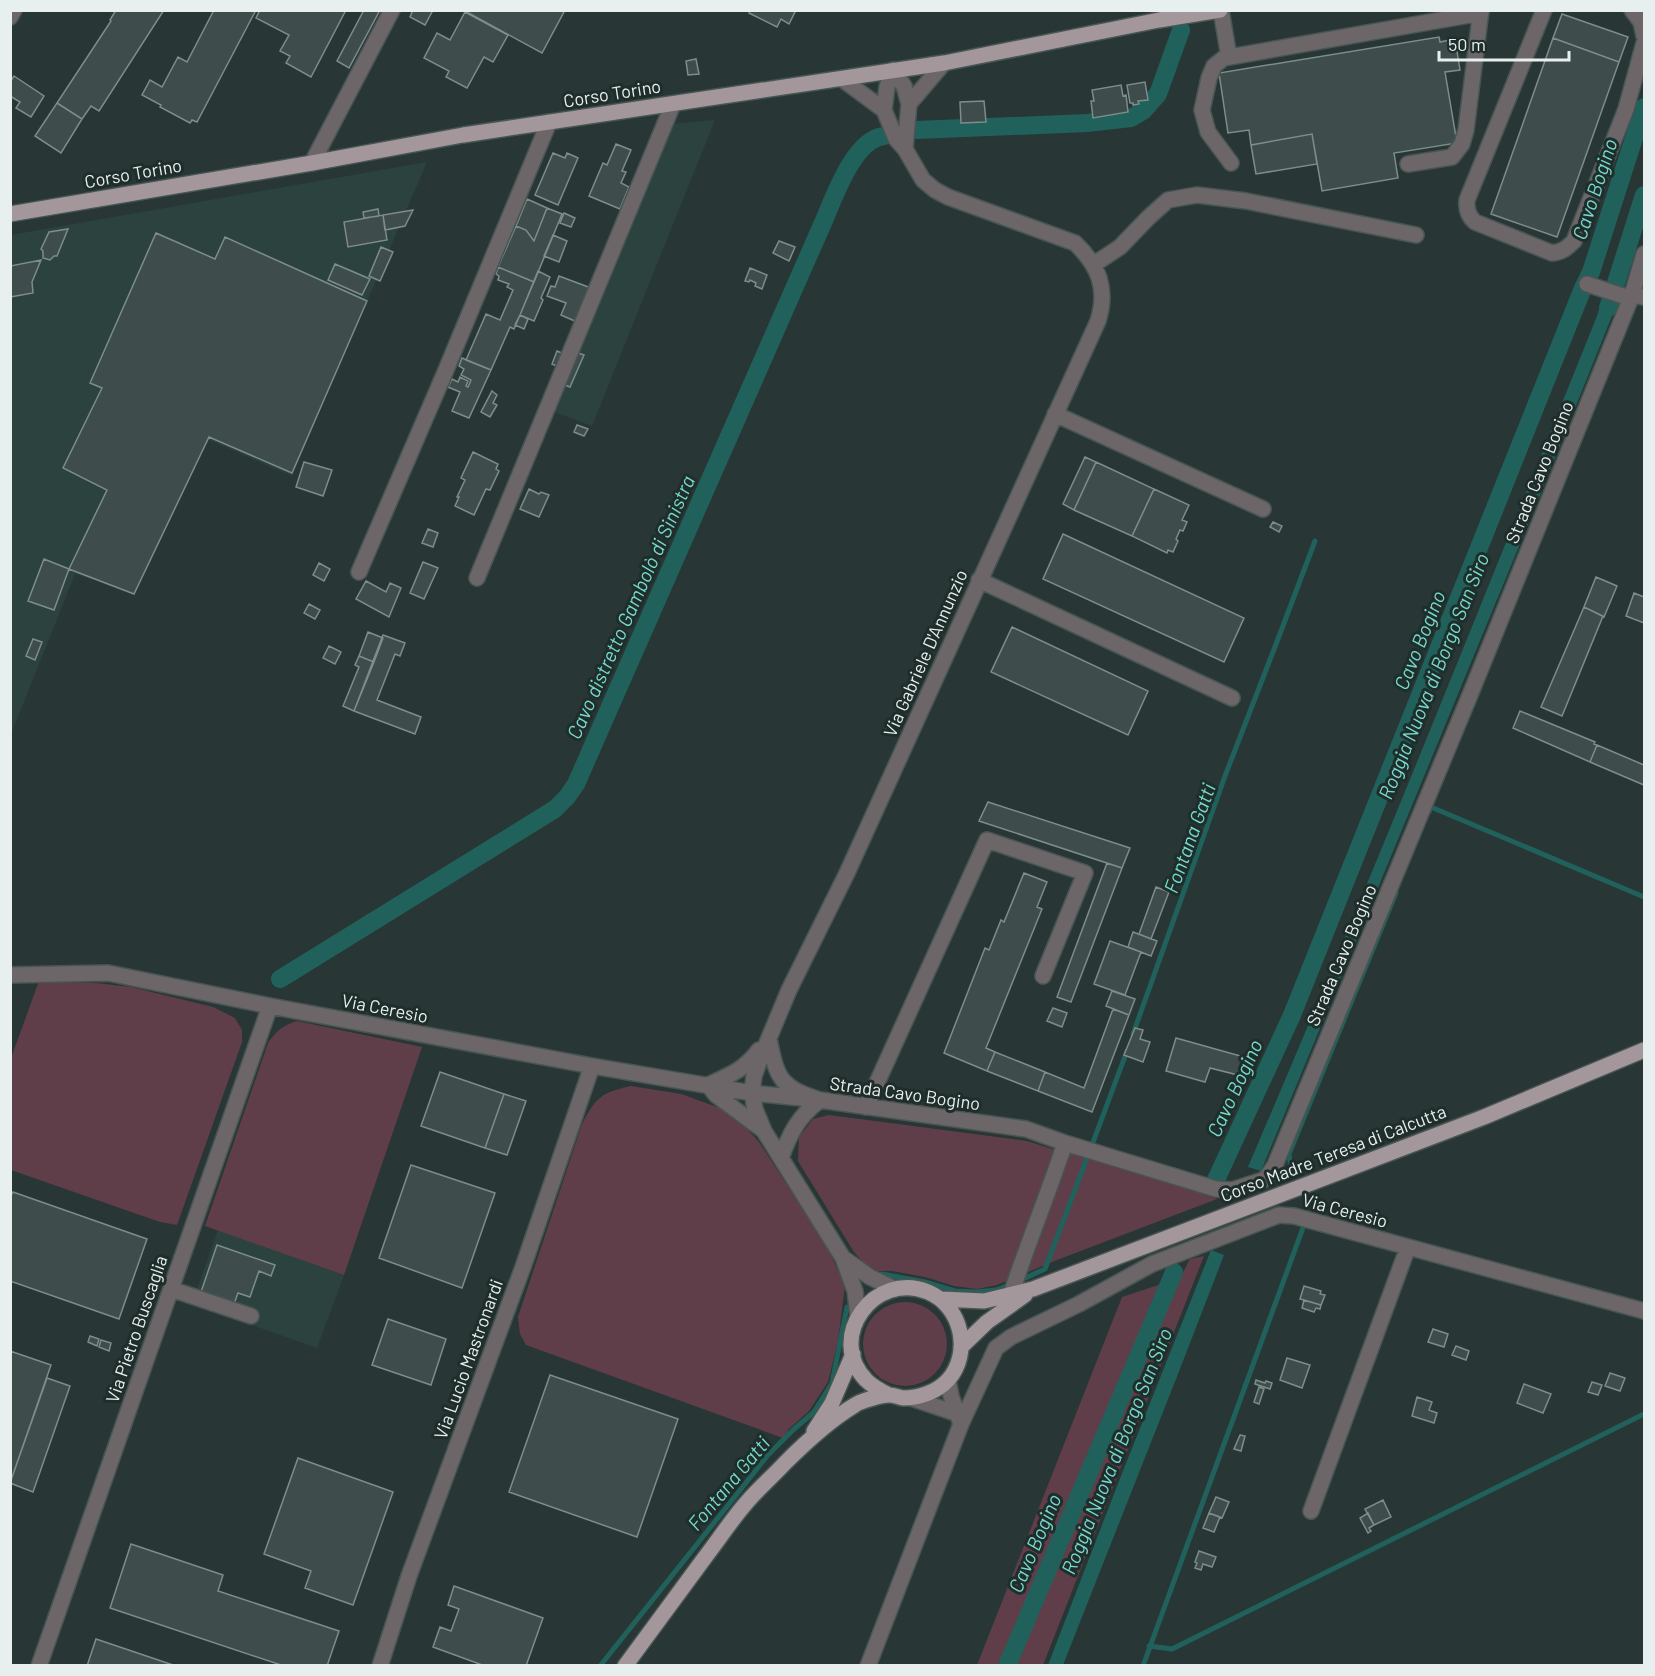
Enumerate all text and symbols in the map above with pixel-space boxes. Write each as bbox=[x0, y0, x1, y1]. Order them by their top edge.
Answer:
scale bar bbox=[1439, 24, 1570, 62]
text: 50 m bbox=[1448, 33, 1486, 55]
street label: Corso Torino bbox=[562, 74, 662, 112]
water label: Cavo Bogino bbox=[1566, 136, 1622, 242]
street label: Corso Torino bbox=[83, 154, 183, 192]
street label: Strada Cavo Bogino bbox=[1500, 398, 1578, 546]
water label: Cavo distretto Gambolò di Sinistra bbox=[561, 472, 699, 742]
water label: Roggia Nuova di Borgo San Siro bbox=[1373, 549, 1493, 803]
street label: Via Gabriele D'Annunzio bbox=[878, 566, 972, 740]
water label: Cavo Bogino bbox=[1388, 587, 1450, 693]
water label: Fontana Gatti bbox=[1158, 780, 1220, 896]
street label: Strada Cavo Bogino bbox=[1301, 881, 1381, 1029]
street label: Via Ceresio bbox=[340, 989, 430, 1027]
water label: Cavo Bogino bbox=[1201, 1036, 1267, 1140]
street label: Strada Cavo Bogino bbox=[828, 1072, 982, 1114]
street label: Corso Madre Teresa di Calcutta bbox=[1217, 1100, 1449, 1206]
street label: Via Ceresio bbox=[1300, 1188, 1390, 1232]
street label: Via Pietro Buscaglia bbox=[100, 1252, 172, 1406]
street label: Via Lucio Mastronardi bbox=[429, 1276, 507, 1442]
water label: Roggia Nuova di Borgo San Siro bbox=[1056, 1324, 1176, 1578]
water label: Fontana Gatti bbox=[682, 1431, 774, 1535]
water label: Cavo Bogino bbox=[1003, 1490, 1065, 1596]

